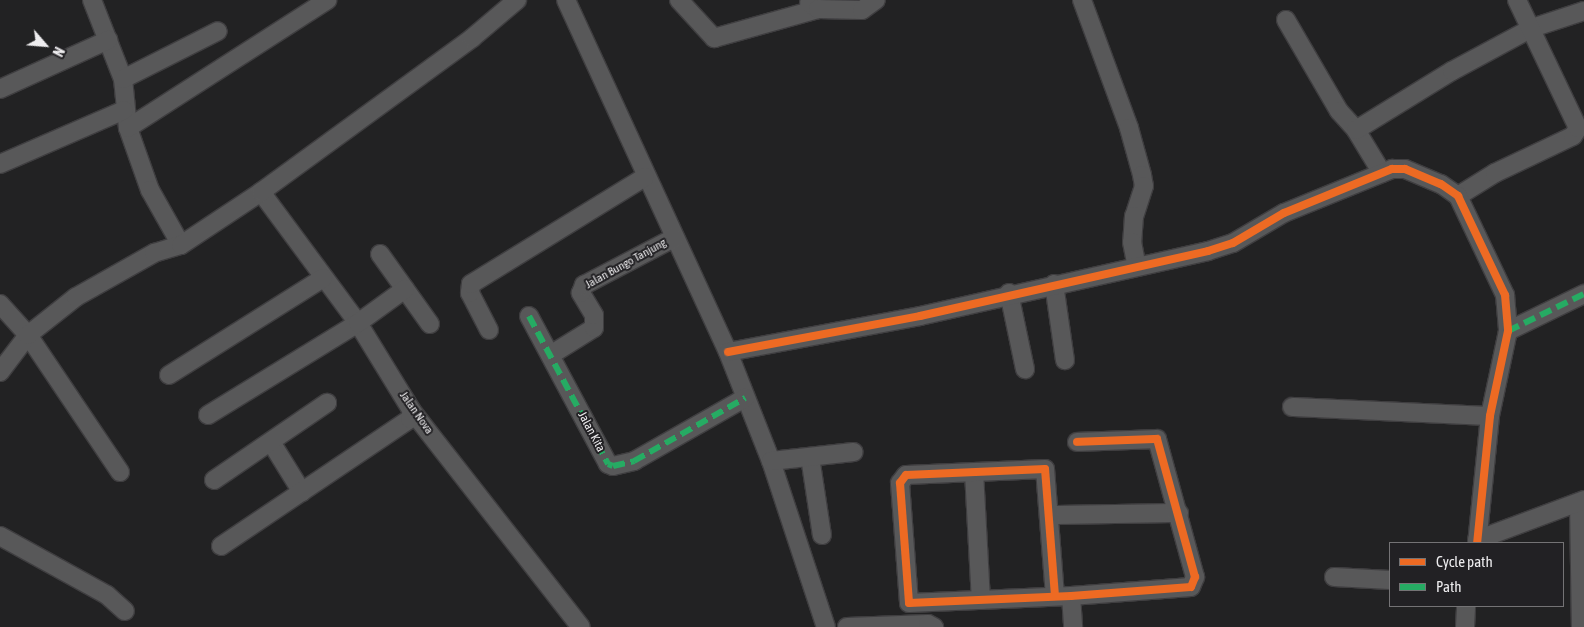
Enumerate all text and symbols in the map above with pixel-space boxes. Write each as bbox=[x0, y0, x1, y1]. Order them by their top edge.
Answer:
north arrow bbox=[20, 20, 70, 70]
text: N bbox=[49, 44, 67, 59]
street label: Jalan Bungo Tanjung bbox=[583, 236, 669, 292]
street label: Jalan Nova bbox=[396, 389, 436, 437]
street label: Jalan Kita bbox=[574, 409, 608, 455]
legend bbox=[1389, 542, 1564, 607]
text: Cycle path bbox=[1436, 553, 1493, 570]
text: Path bbox=[1436, 578, 1462, 595]

